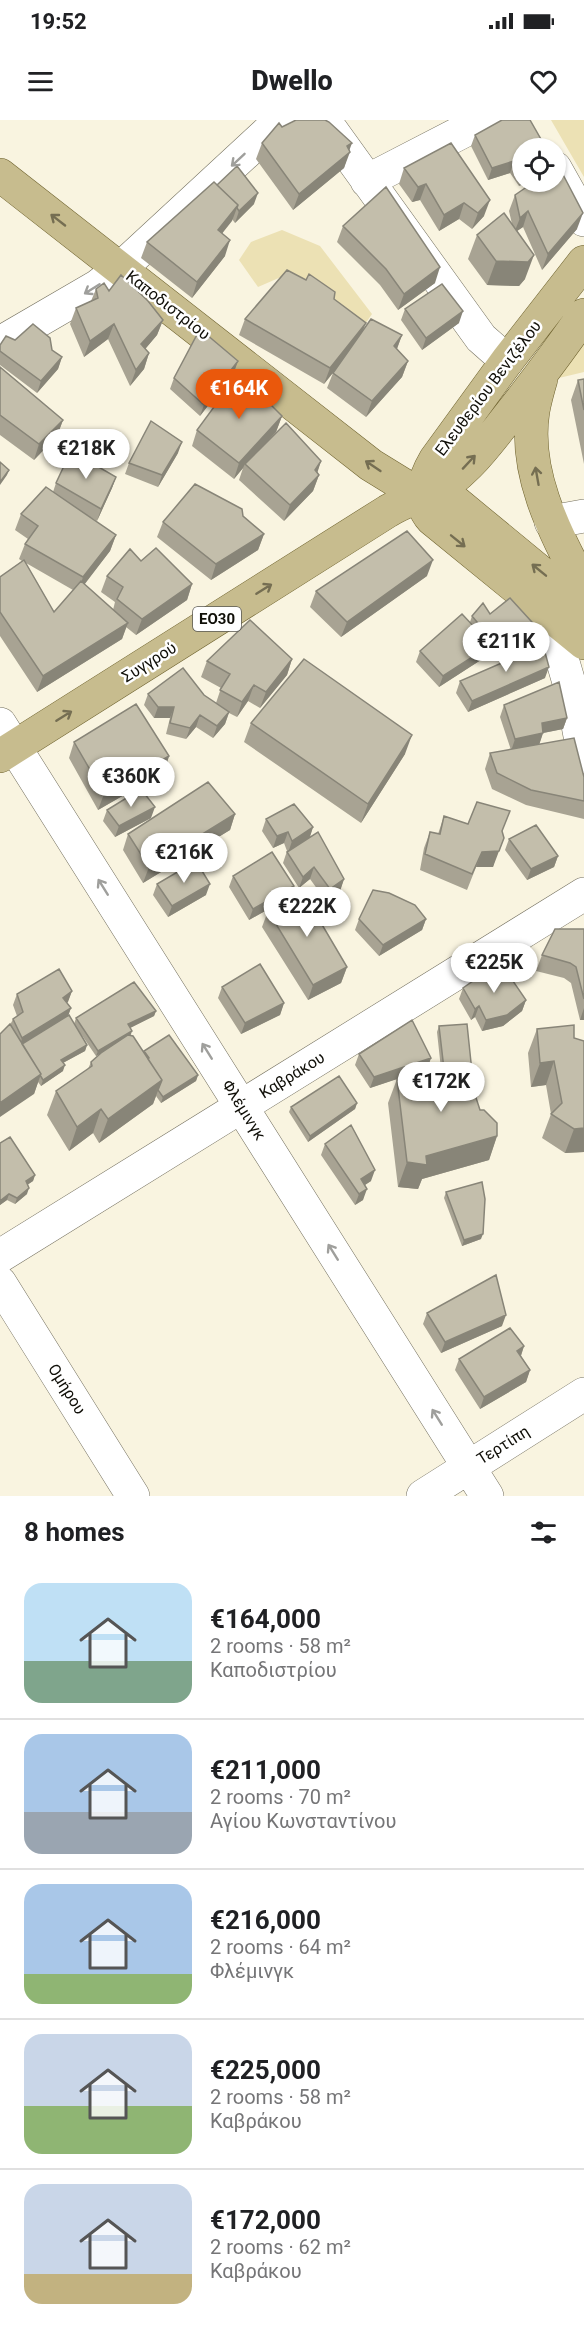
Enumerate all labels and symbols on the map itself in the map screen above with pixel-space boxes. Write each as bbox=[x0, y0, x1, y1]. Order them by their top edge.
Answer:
one-way arrow bbox=[231, 153, 246, 167]
one-way arrow bbox=[50, 213, 66, 226]
street label: Καποδιστρίου bbox=[122, 266, 214, 344]
one-way arrow bbox=[84, 283, 101, 295]
street label: Ελευθερίου Βενιζέλου bbox=[431, 317, 545, 459]
pin: €164K bbox=[197, 369, 281, 420]
pin: €218K bbox=[44, 429, 128, 480]
one-way arrow bbox=[461, 455, 476, 470]
one-way arrow bbox=[366, 460, 382, 472]
one-way arrow bbox=[531, 467, 542, 487]
one-way arrow bbox=[450, 534, 466, 547]
one-way arrow bbox=[531, 564, 547, 577]
one-way arrow bbox=[255, 583, 272, 595]
road number: ΕΟ30 bbox=[193, 607, 241, 631]
pin: €211K bbox=[464, 622, 548, 673]
street label: Συγγρού bbox=[118, 638, 180, 686]
one-way arrow bbox=[55, 710, 72, 722]
pin: €360K bbox=[89, 757, 173, 808]
pin: €216K bbox=[142, 833, 226, 884]
one-way arrow bbox=[96, 878, 109, 895]
pin: €222K bbox=[265, 887, 349, 938]
pin: €225K bbox=[452, 943, 536, 994]
one-way arrow bbox=[201, 1043, 213, 1060]
street label: Καβράκου bbox=[256, 1048, 328, 1102]
pin: €172K bbox=[399, 1062, 483, 1113]
street label: Φλέμινγκ bbox=[218, 1076, 270, 1144]
one-way arrow bbox=[327, 1244, 339, 1261]
street label: Ομήρου bbox=[44, 1360, 90, 1418]
one-way arrow bbox=[431, 1409, 443, 1426]
street label: Τερτίπη bbox=[473, 1422, 533, 1468]

